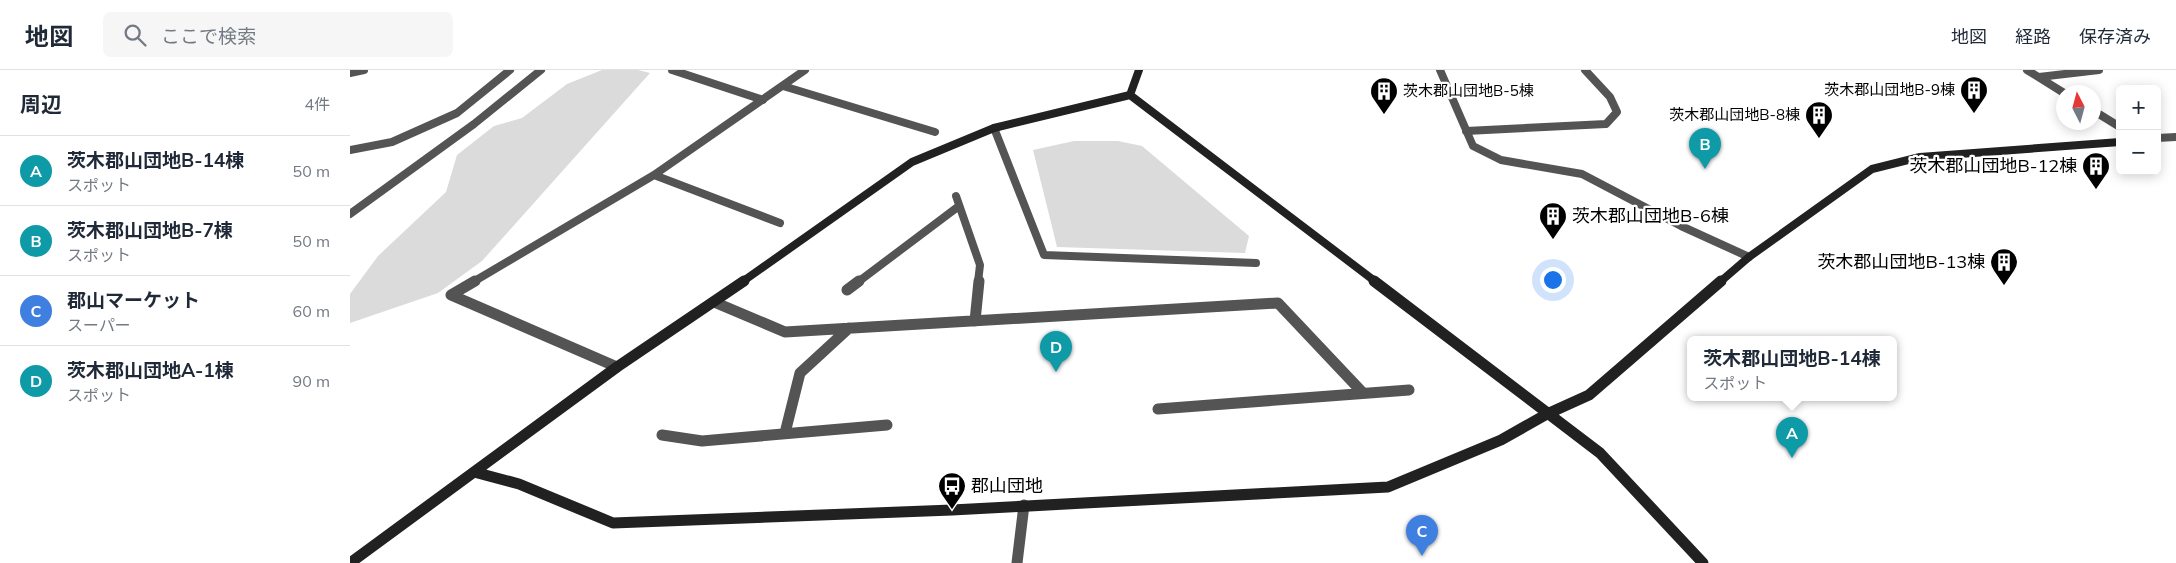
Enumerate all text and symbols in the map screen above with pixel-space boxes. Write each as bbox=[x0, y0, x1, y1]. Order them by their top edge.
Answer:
search box bbox=[103, 12, 453, 57]
text: 地図 bbox=[25, 21, 73, 51]
icon: search bbox=[121, 21, 149, 49]
text: ここで検索 bbox=[161, 24, 256, 48]
text: 地図 bbox=[1951, 25, 1987, 48]
text: 経路 bbox=[2015, 25, 2051, 48]
text: 保存済み bbox=[2079, 25, 2151, 48]
building icon: 茨木郡山団地B-9棟 bbox=[1959, 75, 1989, 114]
building icon: 茨木郡山団地B-5棟 bbox=[1369, 76, 1399, 115]
place label: 茨木郡山団地B-9棟 bbox=[1824, 80, 1955, 99]
place label: 茨木郡山団地B-5棟 bbox=[1403, 81, 1534, 100]
north arrow bbox=[2056, 85, 2101, 130]
map controls bbox=[2116, 85, 2161, 175]
button: + bbox=[2116, 85, 2161, 130]
text: 周辺 bbox=[20, 91, 62, 117]
text: 4件 bbox=[304, 94, 330, 114]
building icon: 茨木郡山団地B-8棟 bbox=[1804, 100, 1834, 139]
place label: 茨木郡山団地B-8棟 bbox=[1669, 105, 1800, 124]
pin: B bbox=[1689, 128, 1721, 169]
button: − bbox=[2116, 130, 2161, 175]
text: 茨木郡山団地B-14棟 bbox=[67, 148, 244, 172]
building icon: 茨木郡山団地B-12棟 bbox=[2081, 151, 2111, 190]
place label: 茨木郡山団地B-12棟 bbox=[1909, 154, 2077, 177]
text: A bbox=[30, 161, 42, 181]
text: 50 m bbox=[293, 161, 330, 181]
text: スポット bbox=[67, 175, 131, 195]
building icon: 茨木郡山団地B-6棟 bbox=[1538, 201, 1568, 240]
place label: 茨木郡山団地B-6棟 bbox=[1572, 204, 1729, 227]
text: 茨木郡山団地B-7棟 bbox=[67, 218, 233, 242]
text: B bbox=[30, 231, 42, 251]
text: 50 m bbox=[293, 231, 330, 251]
text: スポット bbox=[67, 245, 131, 265]
building icon: 茨木郡山団地B-13棟 bbox=[1989, 247, 2019, 286]
place label: 茨木郡山団地B-13棟 bbox=[1817, 250, 1985, 273]
your location bbox=[1540, 267, 1566, 293]
text: 郡山マーケット bbox=[67, 288, 200, 312]
text: C bbox=[31, 301, 41, 321]
text: 60 m bbox=[293, 301, 330, 321]
text: スーパー bbox=[67, 315, 131, 335]
pin: D bbox=[1040, 331, 1072, 372]
popup bbox=[1687, 336, 1897, 401]
text: 茨木郡山団地B-14棟 bbox=[1703, 346, 1881, 370]
text: 茨木郡山団地A-1棟 bbox=[67, 358, 234, 382]
text: D bbox=[30, 371, 42, 391]
text: 90 m bbox=[293, 371, 330, 391]
text: スポット bbox=[1703, 373, 1767, 393]
text: スポット bbox=[67, 385, 131, 405]
pin: A bbox=[1776, 417, 1808, 458]
bus stop icon: 郡山団地 bbox=[937, 471, 967, 510]
place label: 郡山団地 bbox=[971, 474, 1043, 497]
pin: C bbox=[1406, 515, 1438, 556]

